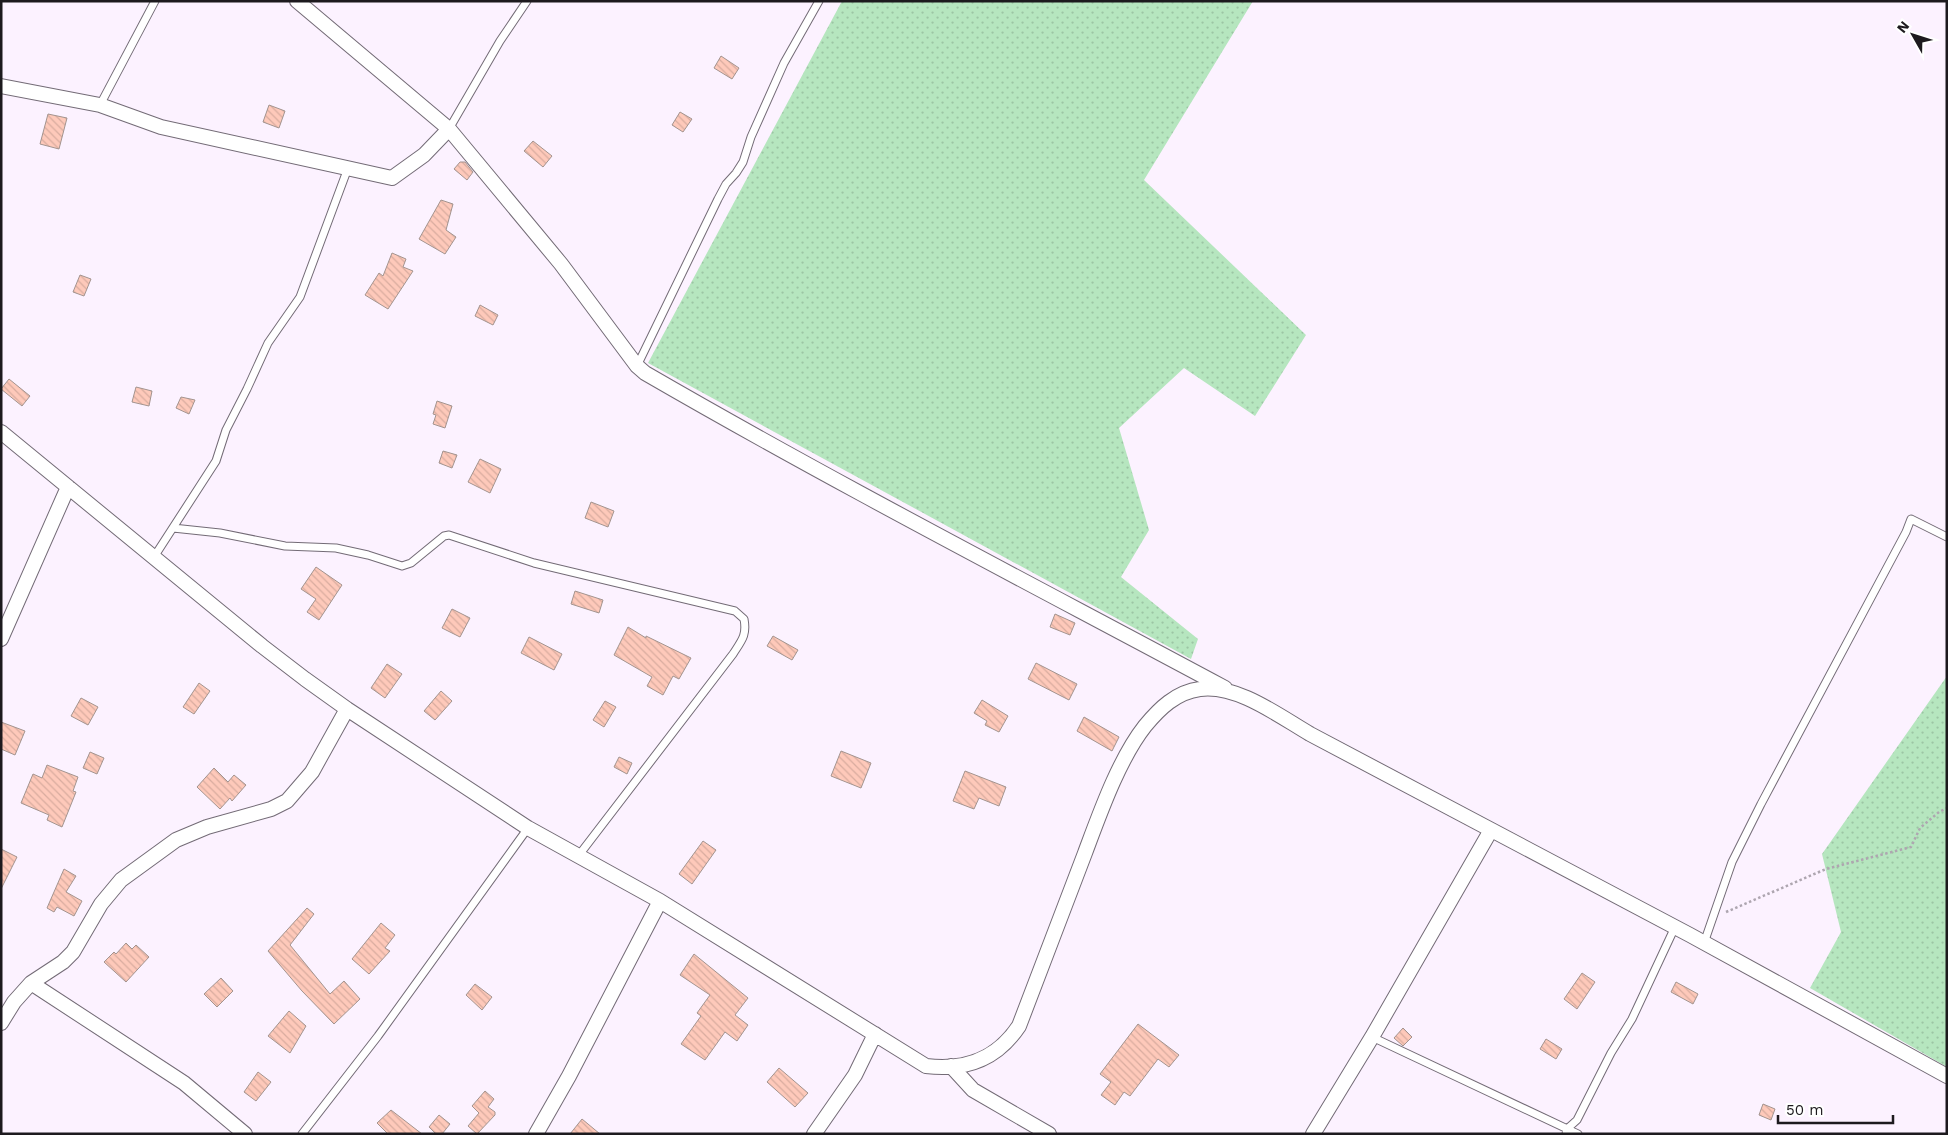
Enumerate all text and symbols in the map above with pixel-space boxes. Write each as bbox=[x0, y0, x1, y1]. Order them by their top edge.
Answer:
north arrow bbox=[1888, 10, 1938, 60]
text: N bbox=[1893, 18, 1912, 36]
scale bar bbox=[1778, 1092, 1893, 1124]
text: 50 m bbox=[1786, 1101, 1823, 1119]

